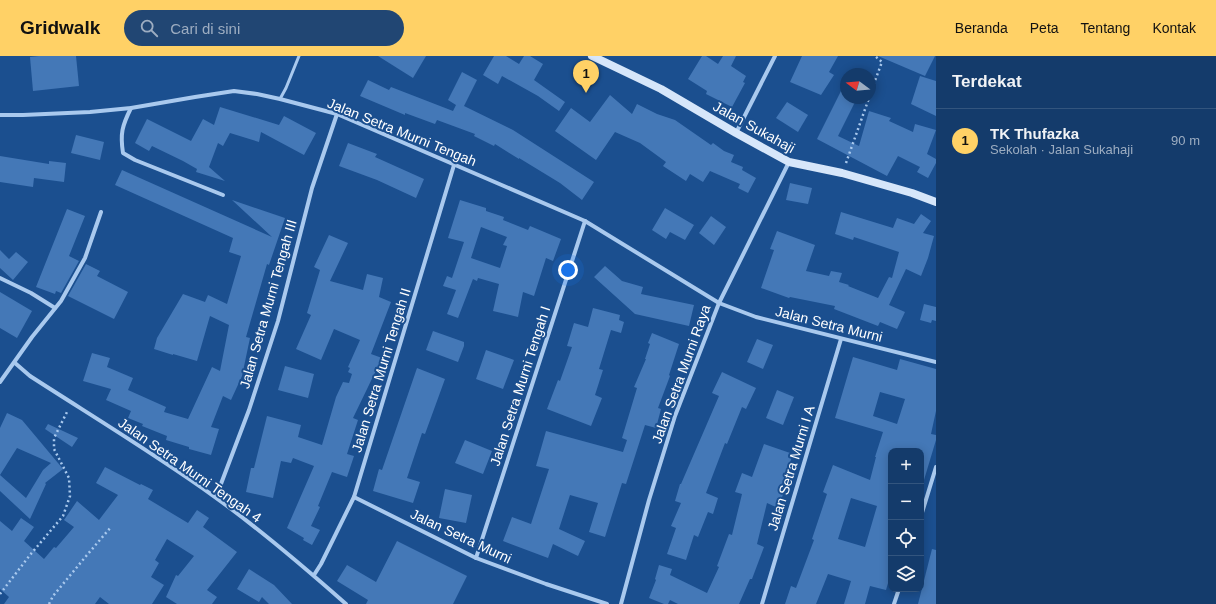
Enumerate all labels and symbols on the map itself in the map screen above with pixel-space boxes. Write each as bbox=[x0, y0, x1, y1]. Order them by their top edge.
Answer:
pin: 1 bbox=[573, 60, 599, 93]
north arrow bbox=[840, 68, 876, 104]
street label: Jalan Setra Murni Tengah bbox=[325, 95, 479, 169]
street label: Jalan Sukahaji bbox=[710, 98, 798, 156]
street label: Jalan Setra Murni Tengah III bbox=[236, 218, 300, 390]
your location bbox=[558, 260, 578, 280]
street label: Jalan Setra Murni Tengah II bbox=[348, 286, 414, 454]
street label: Jalan Setra Murni Raya bbox=[648, 302, 714, 445]
street label: Jalan Setra Murni bbox=[774, 303, 884, 345]
street label: Jalan Setra Murni Tengah I bbox=[487, 304, 553, 468]
street label: Jalan Setra Murni I A bbox=[764, 403, 818, 532]
street label: Jalan Setra Murni Tengah 4 bbox=[115, 414, 265, 526]
street label: Jalan Setra Murni bbox=[408, 506, 514, 566]

